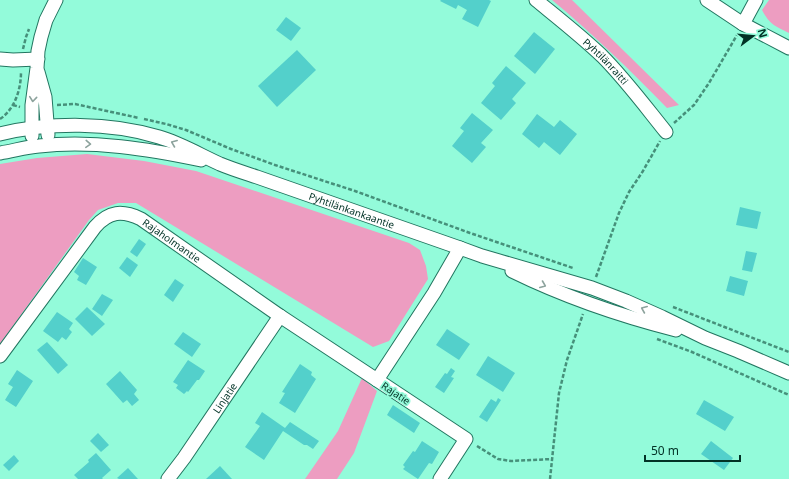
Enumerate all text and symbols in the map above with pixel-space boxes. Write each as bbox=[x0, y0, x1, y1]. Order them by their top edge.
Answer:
north arrow bbox=[733, 16, 773, 56]
text: N bbox=[755, 27, 772, 39]
street label: Pyhtilänraitti bbox=[580, 35, 632, 87]
one-way arrow bbox=[28, 96, 37, 102]
one-way arrow bbox=[170, 139, 177, 147]
one-way arrow bbox=[85, 140, 91, 149]
street label: Pyhtilänkankaantie bbox=[307, 189, 397, 232]
street label: Rajaholmantie bbox=[140, 215, 204, 266]
one-way arrow bbox=[539, 280, 546, 288]
one-way arrow bbox=[641, 306, 649, 314]
street label: Rajatie bbox=[379, 378, 413, 408]
street label: Linjatie bbox=[209, 380, 240, 416]
scale bar bbox=[645, 437, 740, 463]
text: 50 m bbox=[651, 442, 679, 459]

